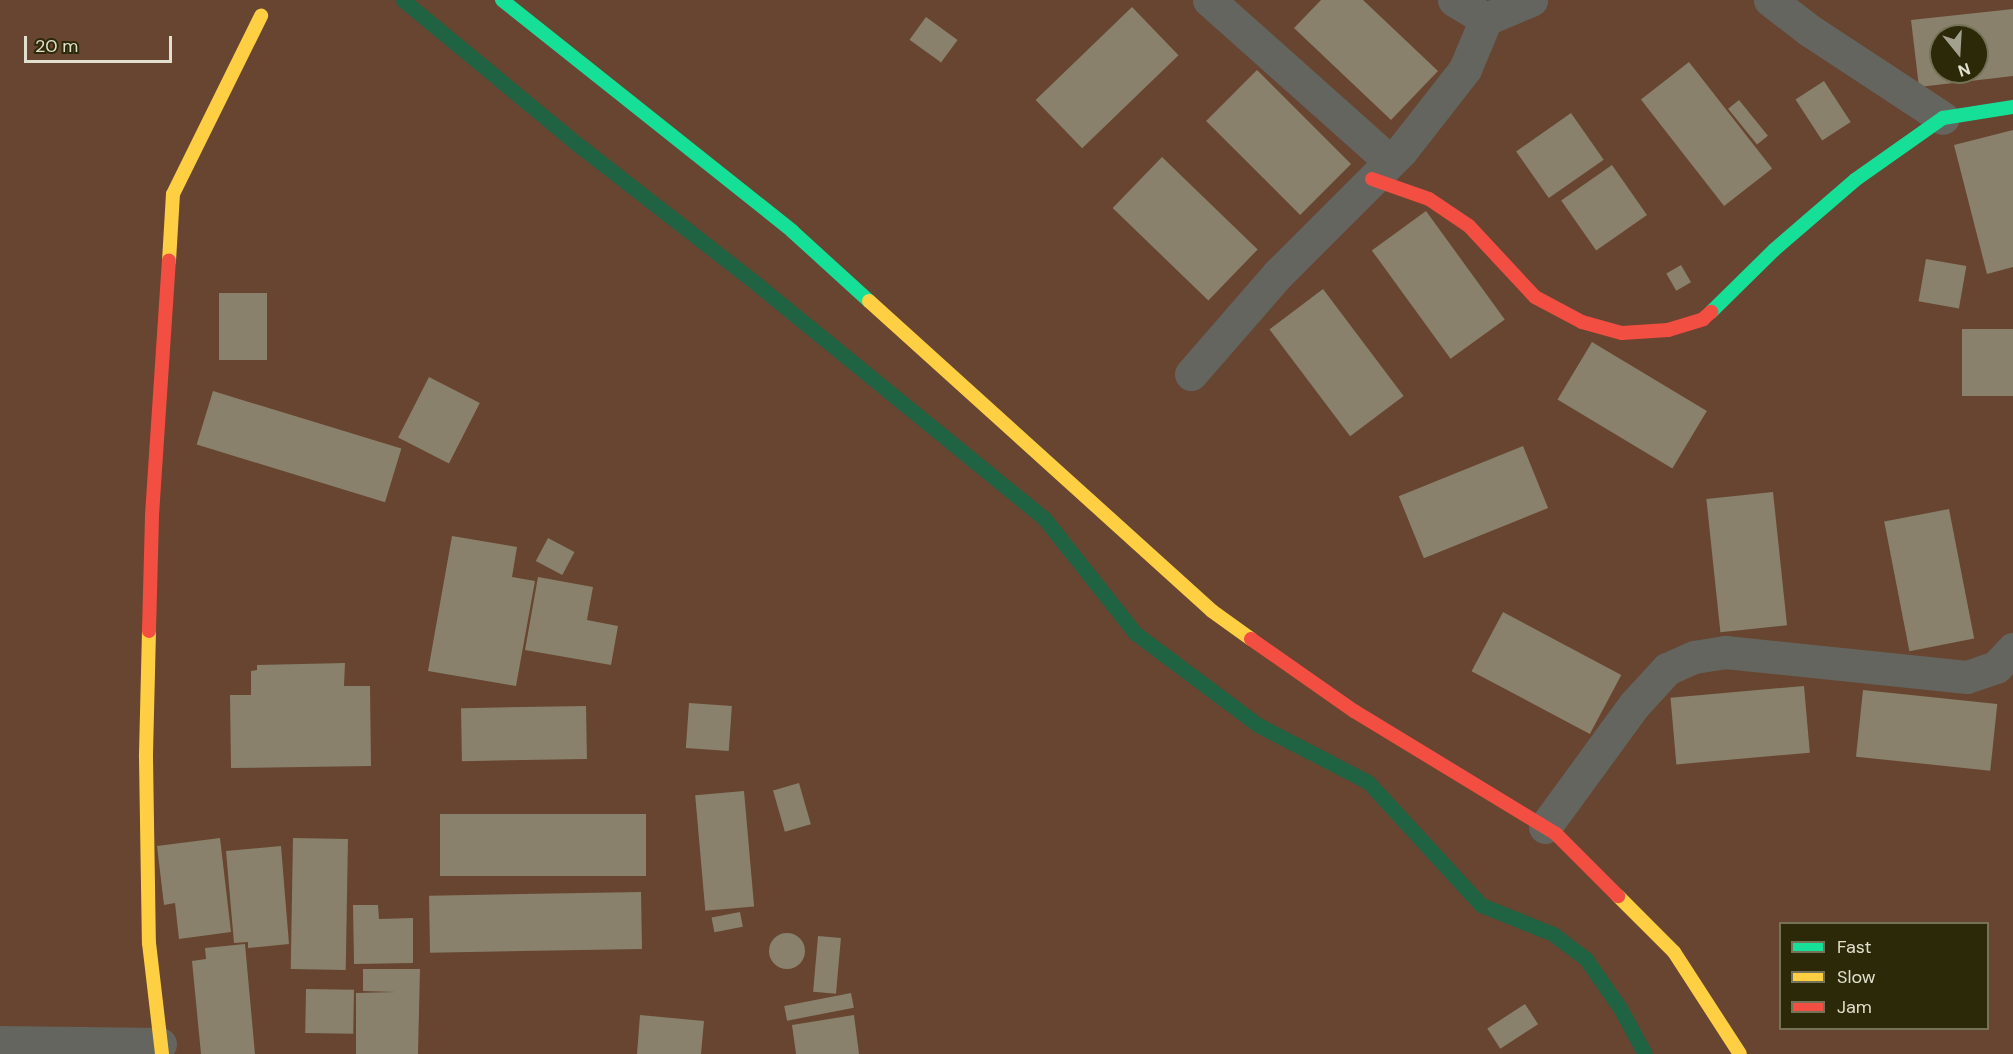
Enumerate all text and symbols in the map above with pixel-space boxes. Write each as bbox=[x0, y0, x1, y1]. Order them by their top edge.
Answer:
scale bar bbox=[27, 24, 176, 62]
north arrow bbox=[1929, 24, 1989, 84]
text: 20 m bbox=[35, 34, 78, 58]
text: N bbox=[1955, 58, 1973, 81]
legend bbox=[1779, 922, 1989, 1030]
text: Fast bbox=[1837, 935, 1872, 959]
text: Slow bbox=[1837, 965, 1876, 989]
text: Jam bbox=[1837, 995, 1872, 1019]

